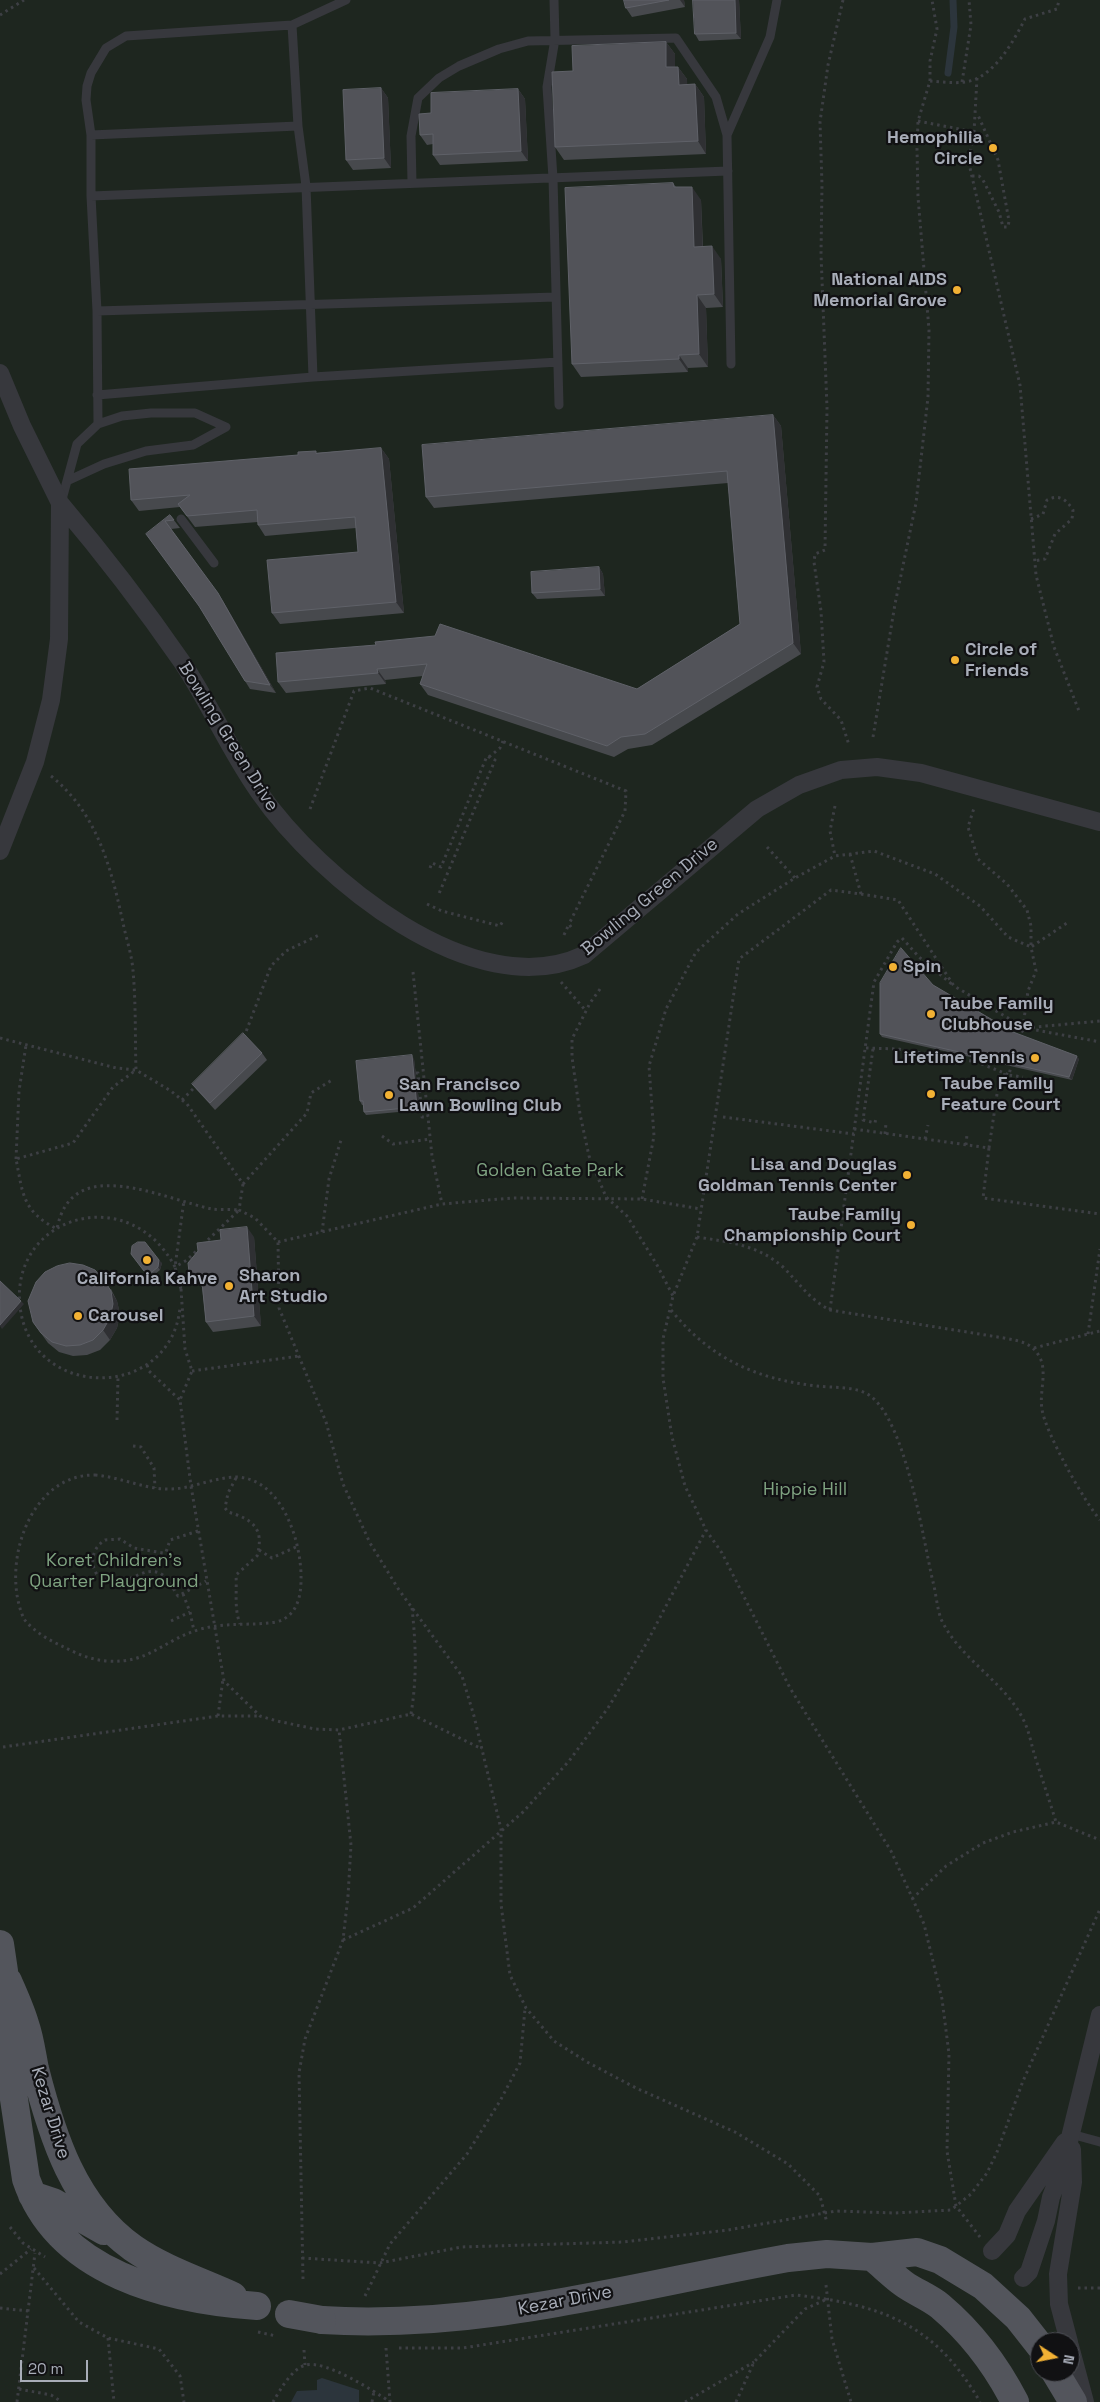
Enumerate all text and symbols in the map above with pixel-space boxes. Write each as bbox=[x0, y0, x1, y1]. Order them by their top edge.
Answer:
place label: Hemophilia Circle bbox=[887, 127, 983, 170]
marker: Hemophilia Circle bbox=[987, 142, 999, 154]
place label: National AIDS Memorial Grove bbox=[813, 269, 947, 312]
marker: National AIDS Memorial Grove bbox=[951, 284, 963, 296]
place label: Circle of Friends bbox=[965, 639, 1037, 682]
marker: Circle of Friends bbox=[949, 654, 961, 666]
street label: Bowling Green Drive bbox=[173, 658, 283, 816]
street label: Bowling Green Drive bbox=[577, 834, 723, 960]
place label: Spin bbox=[903, 956, 941, 978]
marker: Spin bbox=[887, 961, 899, 973]
place label: Taube Family Clubhouse bbox=[941, 993, 1054, 1036]
marker: Taube Family Clubhouse bbox=[925, 1008, 937, 1020]
place label: Lifetime Tennis bbox=[894, 1047, 1025, 1069]
marker: Lifetime Tennis bbox=[1029, 1052, 1041, 1064]
place label: Taube Family Feature Court bbox=[941, 1073, 1061, 1116]
place label: San Francisco Lawn Bowling Club bbox=[399, 1074, 562, 1116]
marker: Taube Family Feature Court bbox=[925, 1088, 937, 1100]
marker: San Francisco Lawn Bowling Club bbox=[383, 1089, 395, 1101]
place label: Lisa and Douglas Goldman Tennis Center bbox=[698, 1154, 897, 1196]
park label: Golden Gate Park bbox=[476, 1160, 624, 1182]
marker: Lisa and Douglas Goldman Tennis Center bbox=[901, 1169, 913, 1181]
place label: Taube Family Championship Court bbox=[724, 1204, 901, 1246]
marker: Taube Family Championship Court bbox=[905, 1219, 917, 1231]
marker: California Kahve bbox=[141, 1254, 153, 1266]
place label: Sharon Art Studio bbox=[239, 1265, 328, 1308]
place label: California Kahve bbox=[77, 1268, 217, 1290]
marker: Sharon Art Studio bbox=[223, 1280, 235, 1292]
place label: Carousel bbox=[88, 1305, 164, 1327]
marker: Carousel bbox=[72, 1310, 84, 1322]
park label: Hippie Hill bbox=[763, 1479, 847, 1501]
park label: Koret Children's Quarter Playground bbox=[29, 1550, 199, 1592]
street label: Kezar Drive bbox=[26, 2064, 74, 2162]
street label: Kezar Drive bbox=[516, 2281, 614, 2321]
north arrow bbox=[1030, 2332, 1080, 2382]
scale bar bbox=[22, 2350, 90, 2382]
text: N bbox=[1059, 2353, 1078, 2366]
text: 20 m bbox=[28, 2359, 63, 2378]

